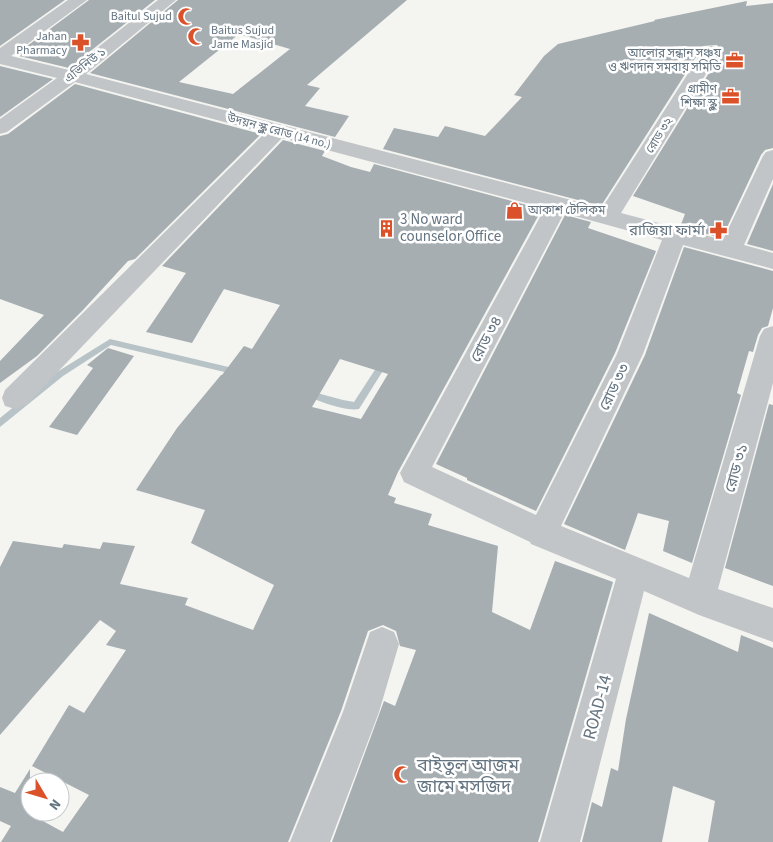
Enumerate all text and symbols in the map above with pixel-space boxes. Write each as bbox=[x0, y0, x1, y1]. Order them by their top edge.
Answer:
mosque icon: Baitul Sujud bbox=[176, 6, 196, 26]
place label: Baitul Sujud bbox=[111, 8, 172, 25]
place label: Baitus Sujud Jame Masjid bbox=[211, 22, 274, 53]
mosque icon: Baitus Sujud Jame Masjid bbox=[187, 27, 207, 47]
place label: Jahan Pharmacy bbox=[16, 28, 67, 59]
pharmacy icon: Jahan Pharmacy bbox=[71, 33, 91, 53]
street label: এভিনিউ ১ bbox=[61, 44, 110, 87]
place label: আলোর সন্ধান সঞ্চয় ও ঋণদান সমবায় সমিতি bbox=[608, 45, 722, 76]
office icon: আলোর সন্ধান সঞ্চয় ও ঋণদান সমবায় সমিতি bbox=[725, 50, 745, 70]
place label: গ্রামীণ শিক্ষা স্কুল bbox=[680, 81, 718, 112]
office icon: গ্রামীণ শিক্ষা স্কুল bbox=[721, 86, 741, 106]
street label: উদয়ন স্কুল রোড (14 no.) bbox=[224, 109, 333, 154]
street label: রোড ৩২ bbox=[642, 114, 677, 157]
shop icon: আকাশ টেলিকম bbox=[504, 200, 524, 220]
place label: আকাশ টেলিকম bbox=[527, 202, 606, 219]
place label: 3 No ward counselor Office bbox=[400, 209, 501, 247]
building icon: 3 No ward counselor Office bbox=[376, 218, 396, 238]
place label: রাজিয়া ফার্মা bbox=[628, 220, 706, 241]
pharmacy icon: রাজিয়া ফার্মা bbox=[709, 220, 729, 240]
street label: রোড ৩৪ bbox=[465, 312, 507, 366]
street label: রোড ৩৩ bbox=[594, 360, 635, 414]
street label: রোড ৩১ bbox=[720, 441, 753, 495]
street label: ROAD-14 bbox=[577, 672, 618, 742]
place label: বাইতুল আজম জামে মসজিদ bbox=[416, 753, 520, 799]
mosque icon: বাইতুল আজম জামে মসজিদ bbox=[393, 765, 413, 785]
north arrow bbox=[20, 772, 70, 822]
text: N bbox=[44, 795, 65, 814]

